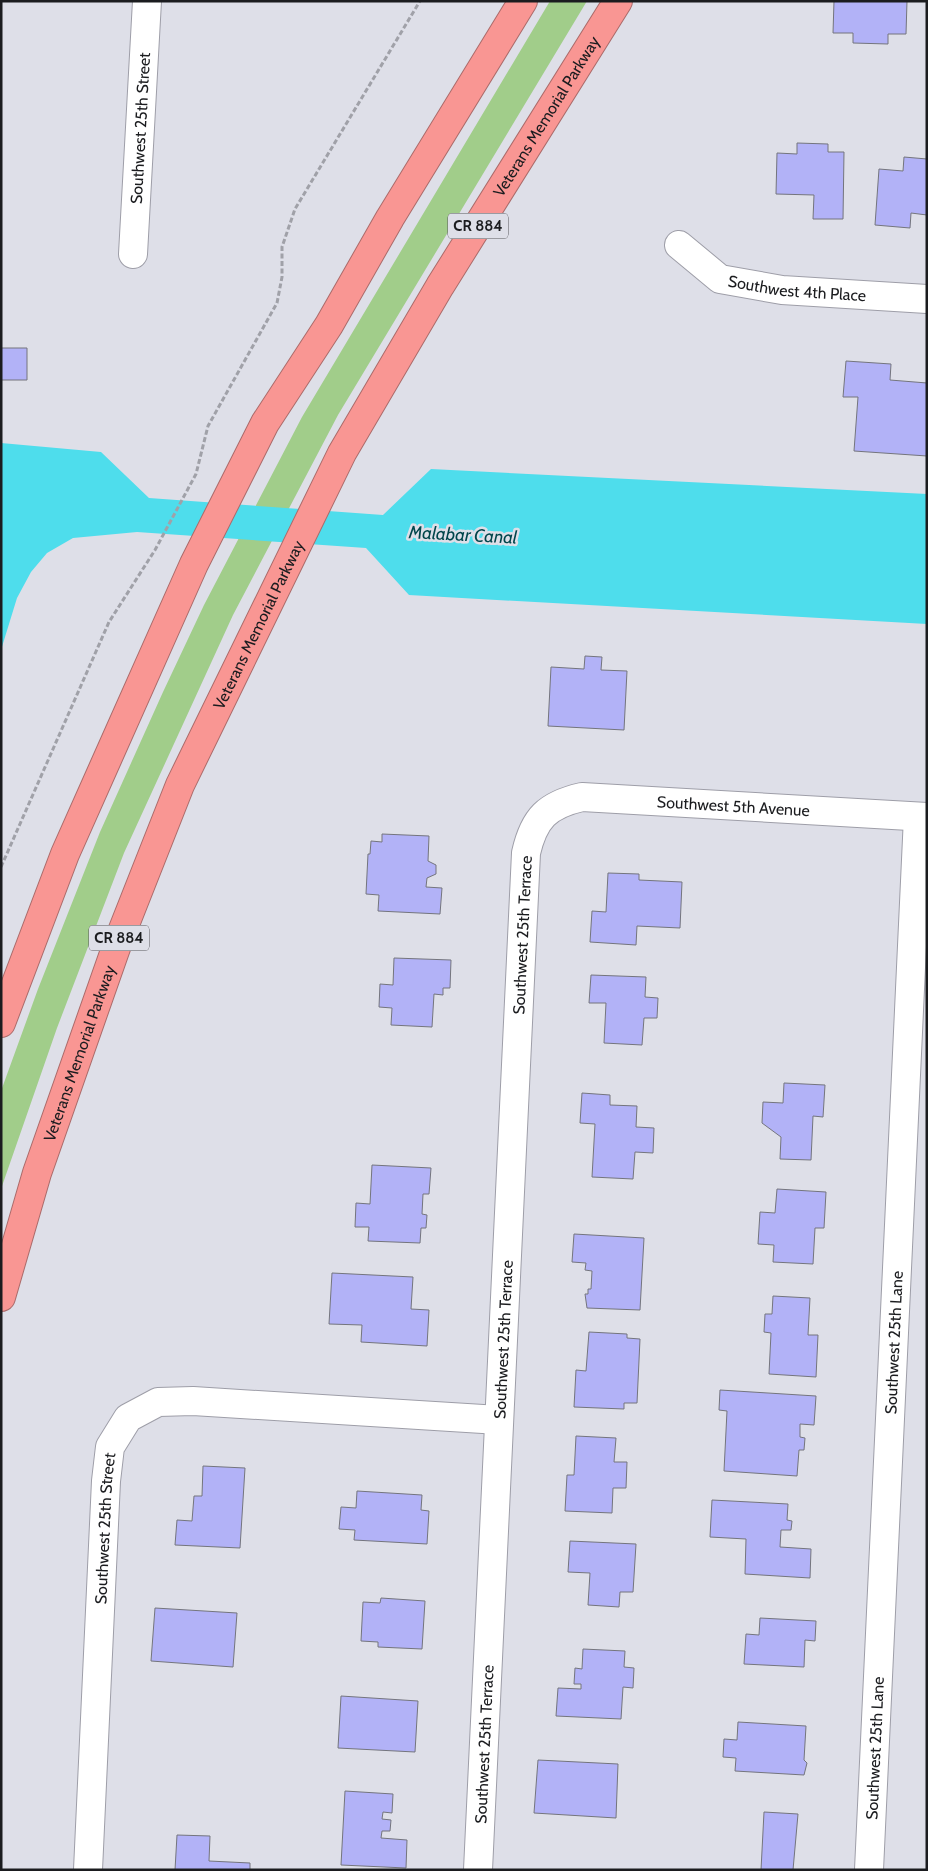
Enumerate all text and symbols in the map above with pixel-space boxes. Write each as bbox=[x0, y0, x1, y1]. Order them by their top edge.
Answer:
street label: Veterans Memorial Parkway bbox=[489, 32, 603, 200]
street label: Southwest 25th Street bbox=[126, 51, 154, 205]
road number: CR 884 bbox=[448, 214, 508, 238]
street label: Southwest 4th Place bbox=[727, 271, 867, 305]
water label: Malabar Canal bbox=[407, 521, 518, 549]
street label: Veterans Memorial Parkway bbox=[209, 537, 307, 712]
street label: Southwest 5th Avenue bbox=[656, 792, 810, 820]
street label: Southwest 25th Terrace bbox=[509, 855, 535, 1015]
road number: CR 884 bbox=[89, 926, 149, 950]
street label: Veterans Memorial Parkway bbox=[39, 963, 119, 1144]
street label: Southwest 25th Terrace bbox=[490, 1260, 516, 1420]
street label: Southwest 25th Lane bbox=[881, 1270, 906, 1415]
street label: Southwest 25th Street bbox=[91, 1451, 119, 1605]
street label: Southwest 25th Terrace bbox=[471, 1664, 497, 1824]
street label: Southwest 25th Lane bbox=[862, 1676, 887, 1820]

